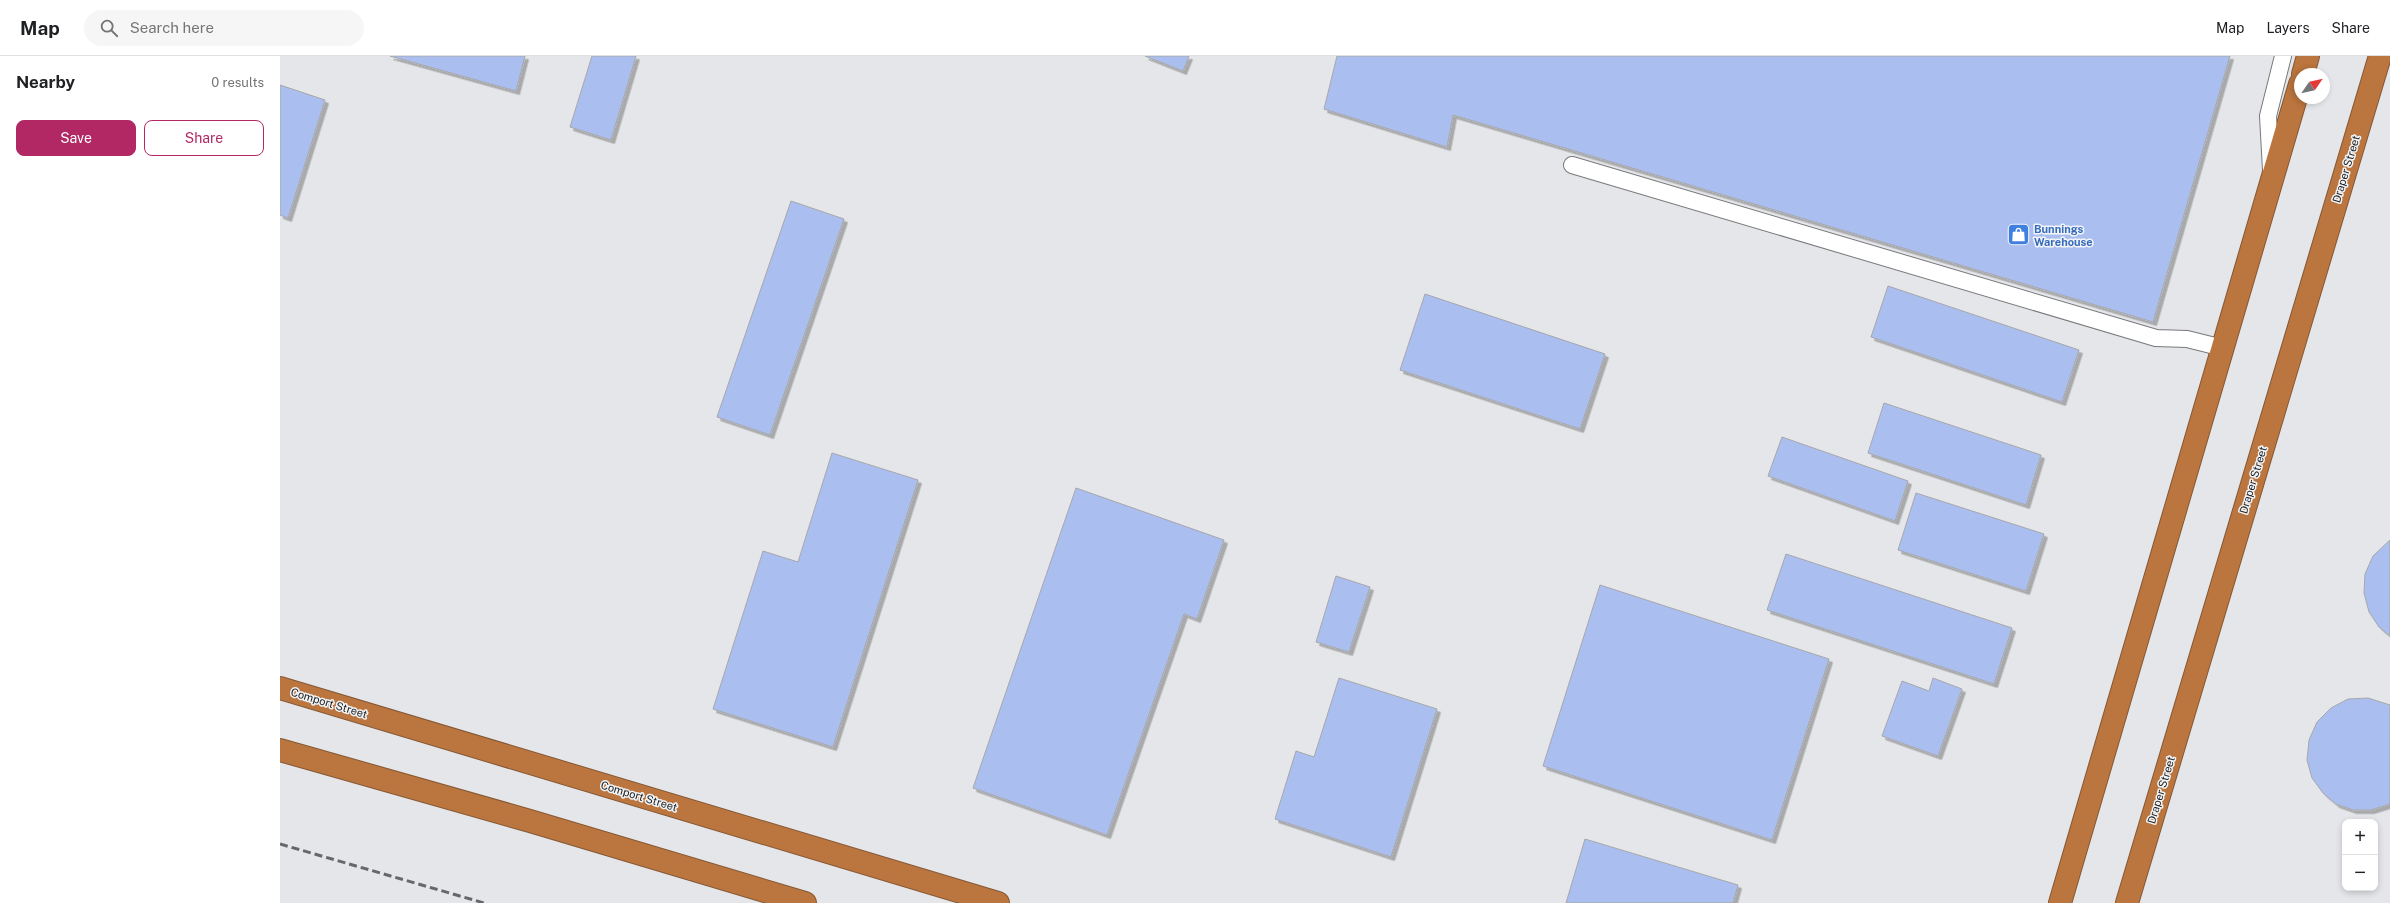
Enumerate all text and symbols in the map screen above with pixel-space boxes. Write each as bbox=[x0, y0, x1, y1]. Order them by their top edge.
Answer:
search box bbox=[84, 10, 364, 46]
text: Map bbox=[20, 17, 60, 39]
icon: search bbox=[98, 17, 120, 39]
text: Search here bbox=[130, 19, 214, 36]
text: Map bbox=[2216, 20, 2244, 36]
text: Layers bbox=[2266, 20, 2310, 36]
text: Share bbox=[2332, 20, 2370, 36]
north arrow bbox=[2294, 68, 2330, 104]
text: Nearby bbox=[16, 72, 75, 92]
text: 0 results bbox=[211, 75, 264, 90]
button: Save bbox=[16, 120, 136, 156]
button: Share bbox=[144, 120, 264, 156]
street label: Draper Street bbox=[2330, 134, 2362, 204]
shop icon: Bunnings Warehouse bbox=[2005, 222, 2031, 248]
place label: Bunnings Warehouse bbox=[2034, 223, 2093, 248]
street label: Draper Street bbox=[2237, 445, 2269, 515]
street label: Comport Street bbox=[289, 686, 369, 720]
street label: Draper Street bbox=[2145, 755, 2177, 825]
street label: Comport Street bbox=[599, 779, 679, 813]
map controls bbox=[2342, 819, 2378, 891]
button: + bbox=[2342, 819, 2378, 855]
button: − bbox=[2342, 855, 2378, 891]

